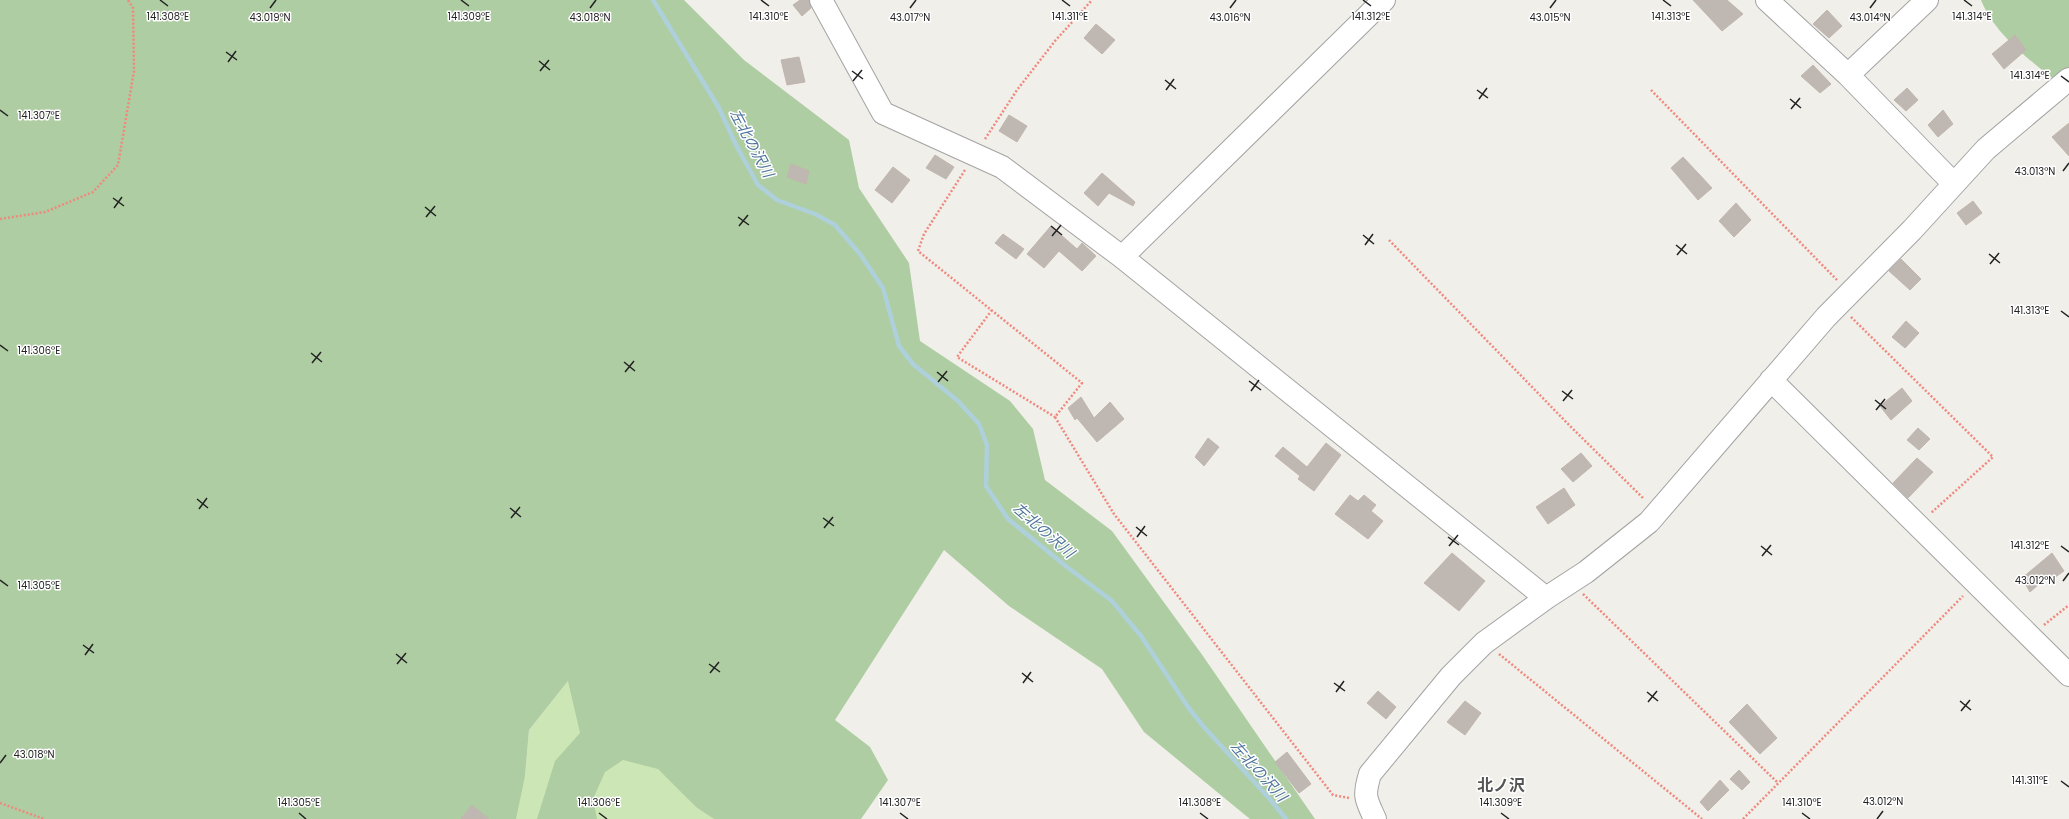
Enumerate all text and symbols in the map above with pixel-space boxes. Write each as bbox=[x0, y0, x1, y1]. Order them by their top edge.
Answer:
text: 141.308°E bbox=[147, 9, 189, 24]
text: 141.309°E bbox=[448, 9, 490, 24]
text: 141.310°E bbox=[749, 9, 789, 24]
text: 141.311°E bbox=[1052, 9, 1088, 24]
text: 141.312°E bbox=[1352, 9, 1390, 24]
text: 141.313°E bbox=[1652, 9, 1691, 24]
text: 141.314°E bbox=[1952, 9, 1992, 24]
text: 43.019°N bbox=[249, 10, 291, 25]
text: 43.018°N bbox=[569, 10, 611, 25]
text: 43.017°N bbox=[890, 10, 930, 25]
text: 43.016°N bbox=[1209, 10, 1251, 25]
text: 43.015°N bbox=[1529, 10, 1571, 25]
text: 43.014°N bbox=[1849, 10, 1891, 25]
text: 141.314°E bbox=[2010, 68, 2050, 83]
water label: 左北の沢川 bbox=[725, 105, 780, 183]
text: 141.307°E bbox=[18, 108, 60, 123]
text: 43.013°N bbox=[2015, 164, 2055, 179]
text: 141.313°E bbox=[2011, 303, 2050, 318]
text: 141.306°E bbox=[18, 343, 60, 358]
water label: 左北の沢川 bbox=[1009, 497, 1081, 564]
text: 141.312°E bbox=[2011, 538, 2049, 553]
text: 43.012°N bbox=[2015, 573, 2055, 588]
text: 141.305°E bbox=[18, 578, 60, 593]
water label: 左北の沢川 bbox=[1226, 736, 1293, 807]
text: 43.018°N bbox=[13, 747, 55, 762]
text: 141.311°E bbox=[2012, 773, 2048, 788]
district label: 北ノ沢 bbox=[1477, 774, 1525, 797]
text: 43.012°N bbox=[1863, 794, 1903, 809]
text: 141.305°E bbox=[278, 795, 320, 810]
text: 141.306°E bbox=[578, 795, 620, 810]
text: 141.307°E bbox=[879, 795, 921, 810]
text: 141.308°E bbox=[1179, 795, 1221, 810]
text: 141.309°E bbox=[1480, 795, 1522, 810]
text: 141.310°E bbox=[1782, 795, 1822, 810]

